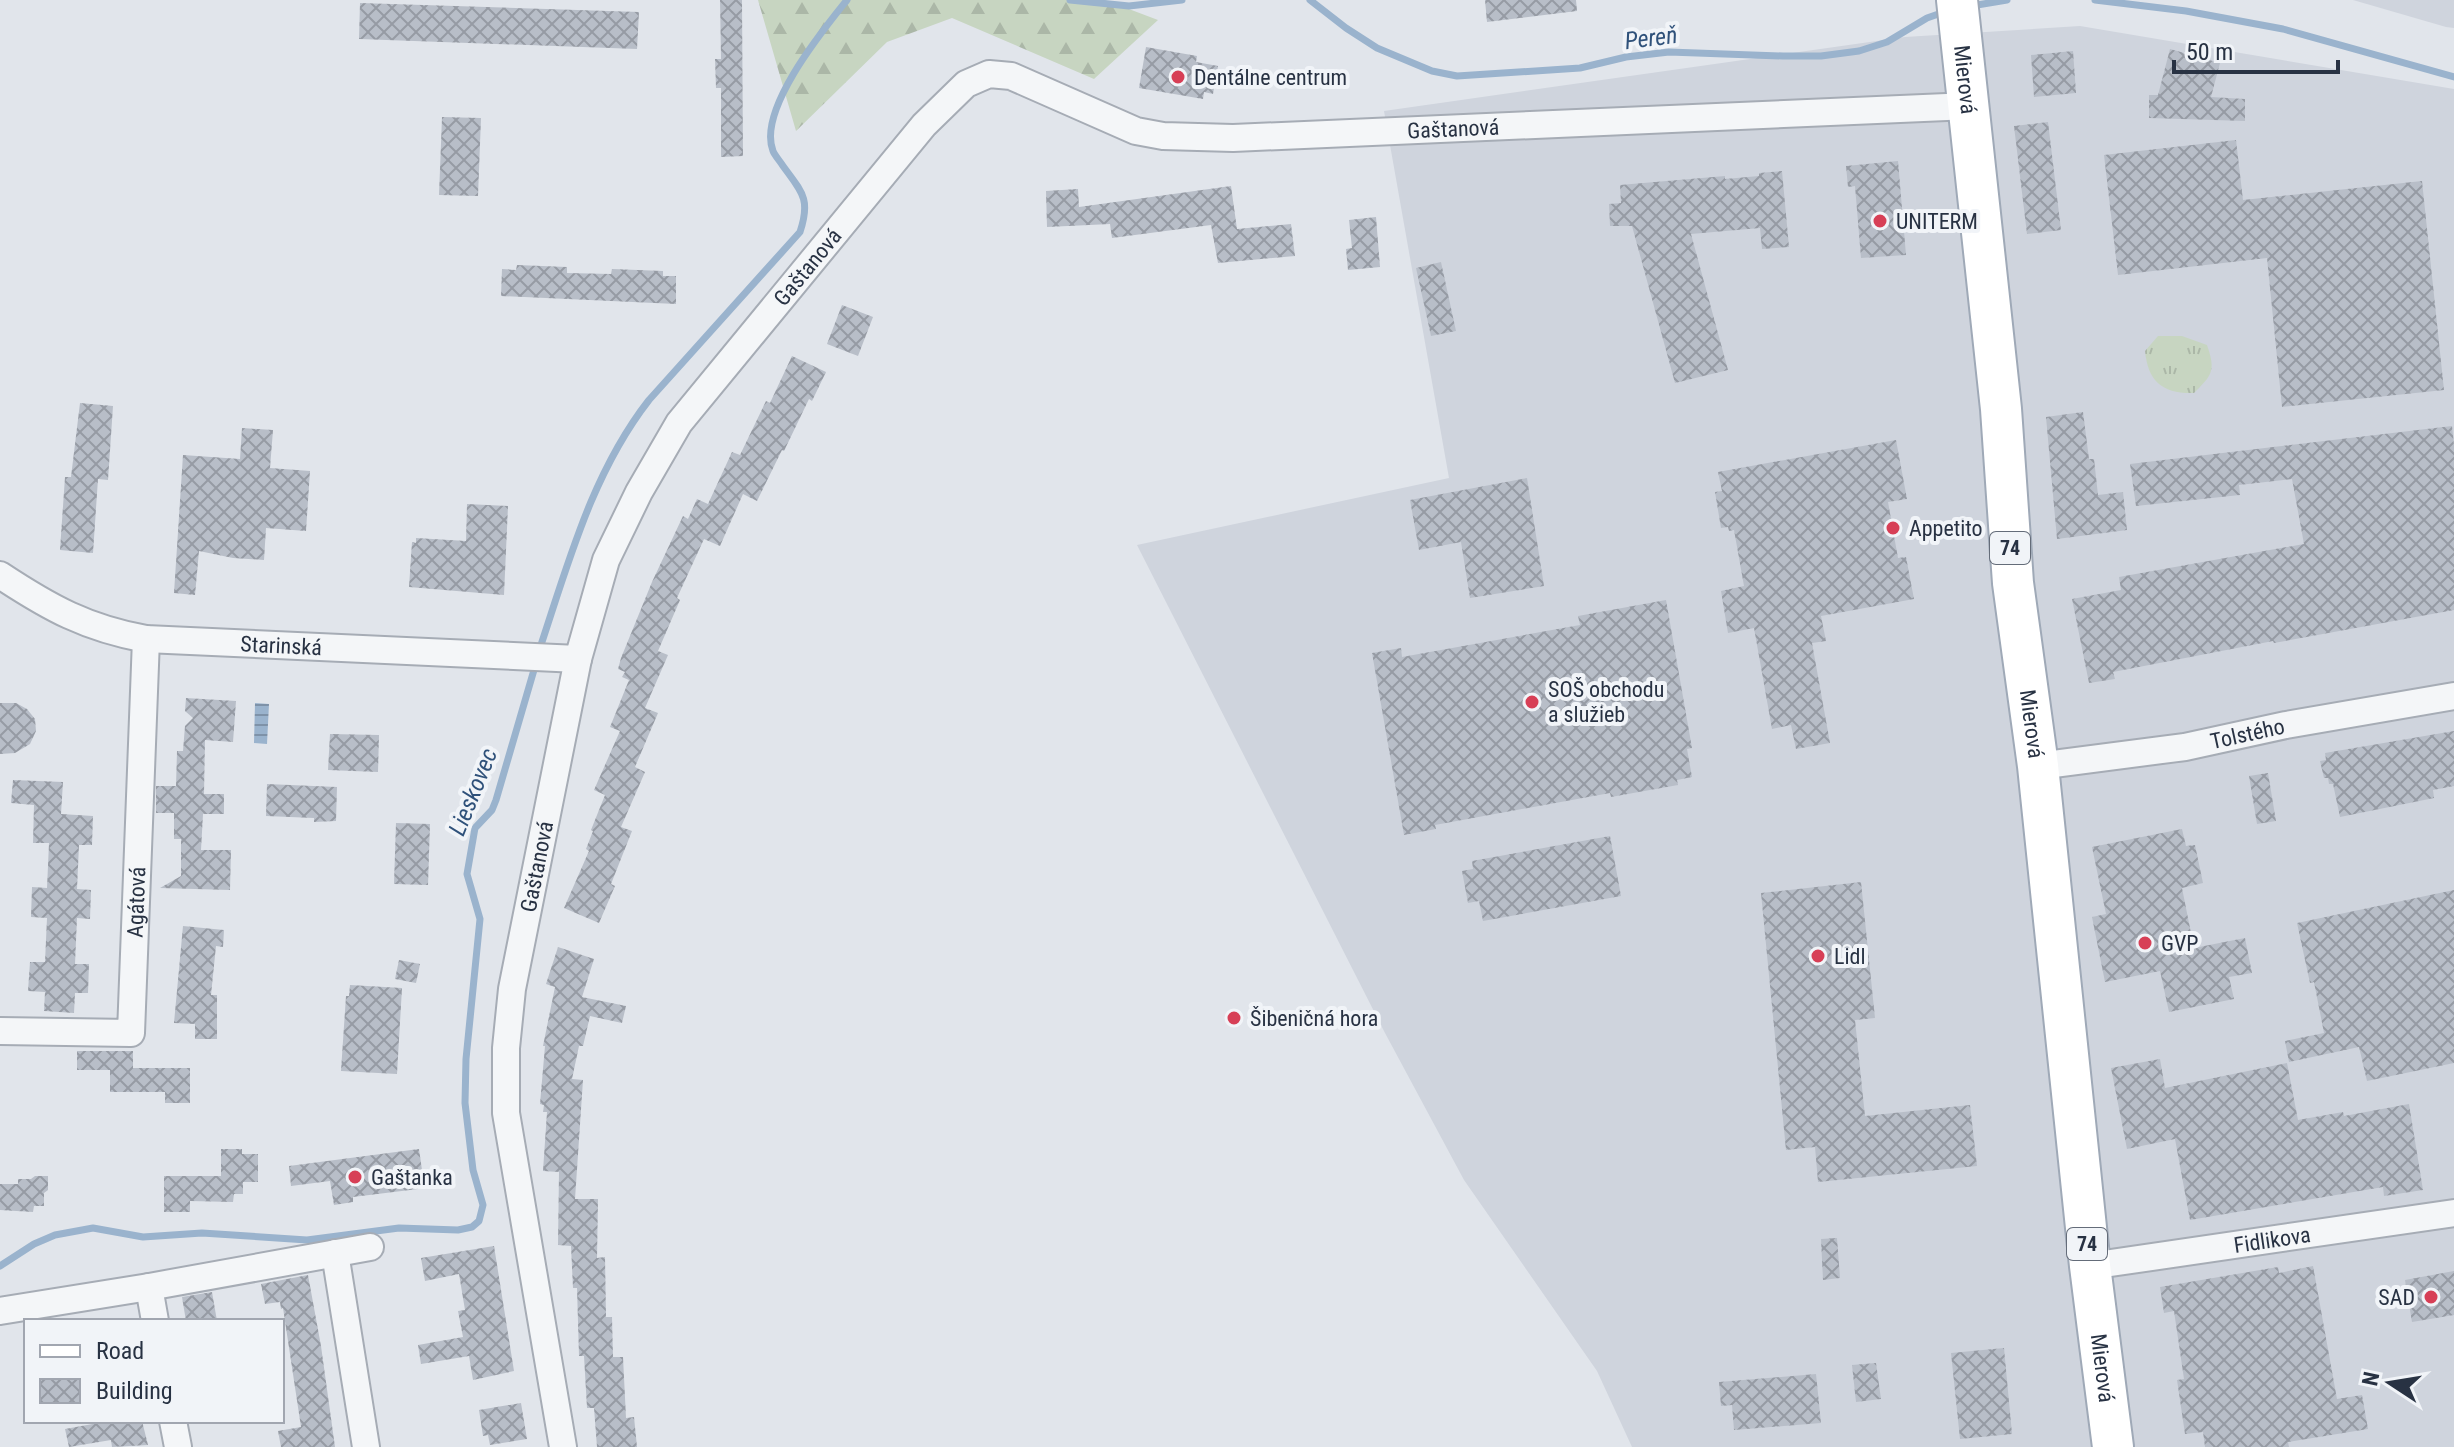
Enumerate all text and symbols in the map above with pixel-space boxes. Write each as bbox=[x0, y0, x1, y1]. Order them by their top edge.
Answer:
water label: Pereň bbox=[1623, 21, 1679, 55]
scale bar bbox=[2174, 24, 2338, 74]
text: 50 m bbox=[2186, 38, 2233, 66]
street label: Mierová bbox=[1949, 44, 1982, 115]
place label: Dentálne centrum bbox=[1194, 65, 1347, 90]
marker: Dentálne centrum bbox=[1169, 68, 1187, 86]
street label: Gaštanová bbox=[1407, 114, 1500, 143]
place label: UNITERM bbox=[1896, 209, 1978, 234]
marker: UNITERM bbox=[1871, 212, 1889, 230]
street label: Gaštanová bbox=[768, 223, 846, 310]
place label: Appetito bbox=[1909, 516, 1983, 541]
marker: Appetito bbox=[1884, 519, 1902, 537]
road number: 74 bbox=[1990, 532, 2030, 564]
street label: Starinská bbox=[240, 631, 322, 660]
place label: SOŠ obchodu a služieb bbox=[1548, 677, 1664, 727]
street label: Mierová bbox=[2015, 688, 2049, 760]
marker: SOŠ obchodu a služieb bbox=[1523, 693, 1541, 711]
street label: Tolstého bbox=[2208, 713, 2287, 754]
water label: Lieskovec bbox=[443, 744, 503, 840]
street label: Gaštanová bbox=[515, 819, 558, 914]
street label: Agátová bbox=[122, 866, 150, 938]
place label: GVP bbox=[2161, 931, 2199, 956]
marker: GVP bbox=[2136, 934, 2154, 952]
place label: Lidl bbox=[1834, 944, 1865, 969]
marker: Lidl bbox=[1809, 947, 1827, 965]
place label: Šibeničná hora bbox=[1250, 1006, 1378, 1031]
marker: Šibeničná hora bbox=[1225, 1009, 1243, 1027]
place label: Gaštanka bbox=[371, 1165, 453, 1190]
marker: Gaštanka bbox=[346, 1168, 364, 1186]
street label: Fidlikova bbox=[2232, 1222, 2312, 1257]
road number: 74 bbox=[2067, 1228, 2107, 1260]
place label: SAD bbox=[2378, 1285, 2415, 1310]
marker: SAD bbox=[2422, 1288, 2440, 1306]
legend bbox=[24, 1319, 284, 1423]
street label: Mierová bbox=[2086, 1332, 2120, 1404]
text: Road bbox=[96, 1337, 144, 1365]
north arrow bbox=[2350, 1343, 2430, 1423]
text: N bbox=[2357, 1370, 2385, 1388]
text: Building bbox=[96, 1377, 173, 1405]

